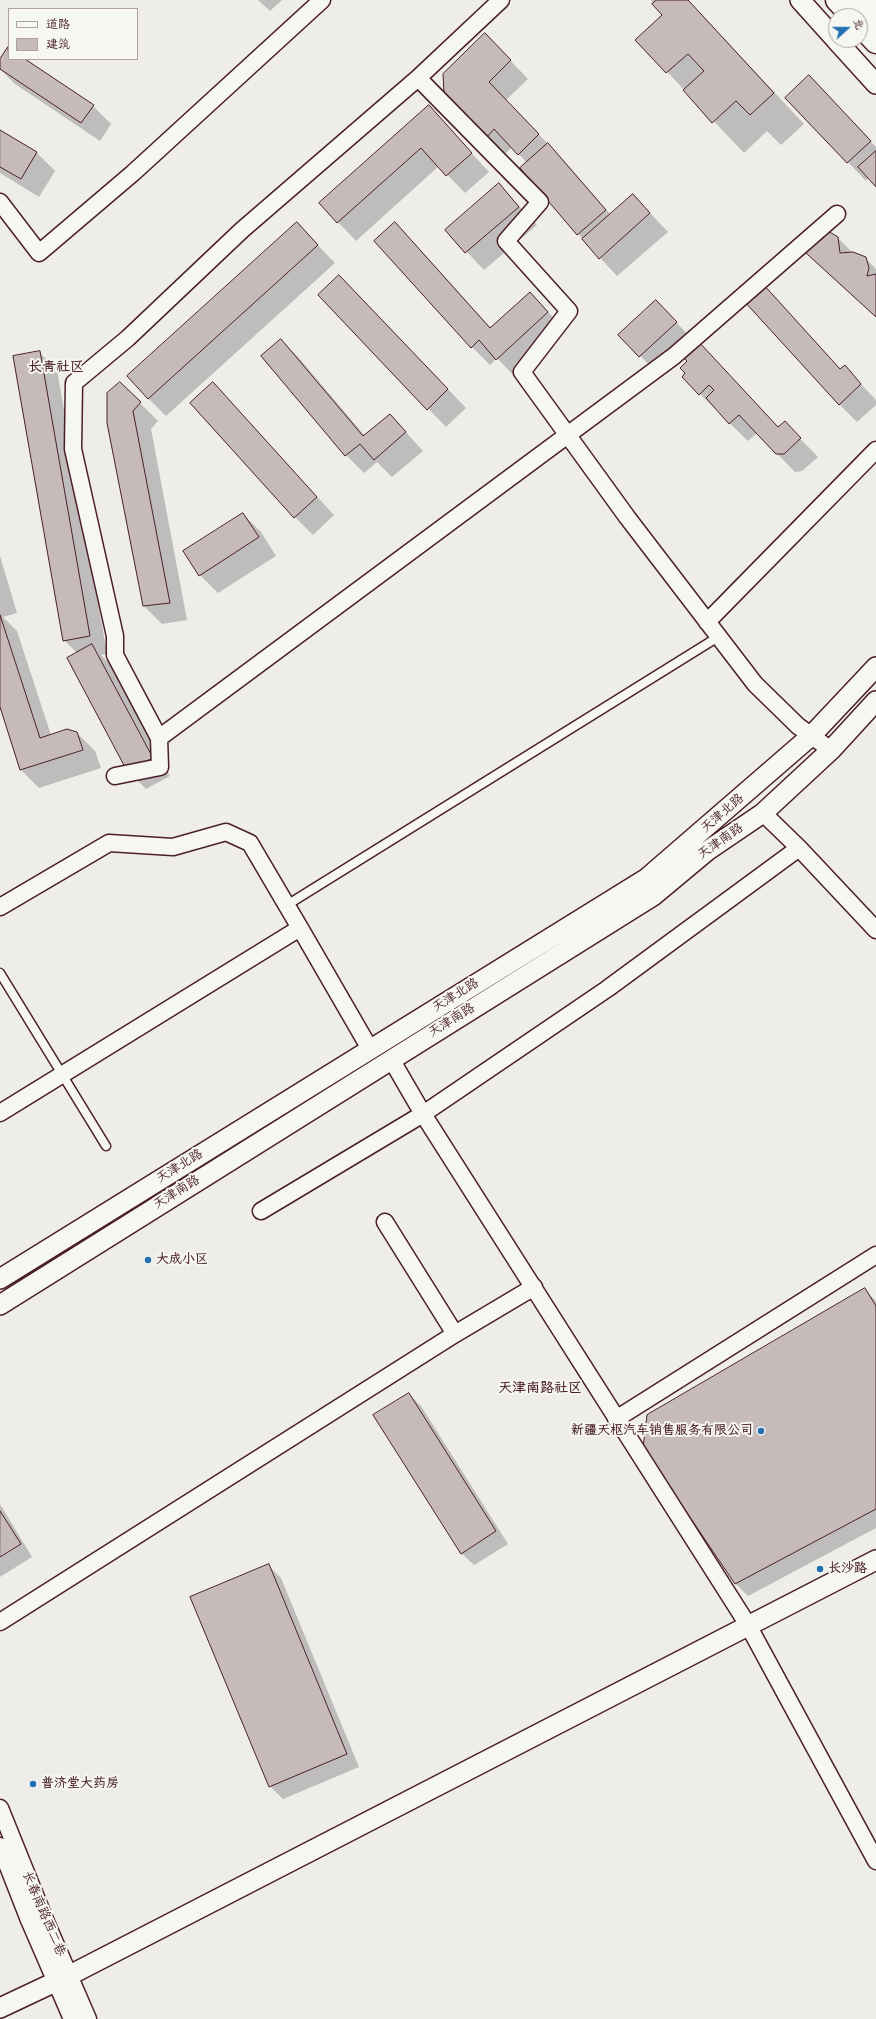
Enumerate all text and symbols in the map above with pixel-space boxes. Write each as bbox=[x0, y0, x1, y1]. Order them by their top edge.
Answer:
legend bbox=[8, 8, 138, 60]
north arrow bbox=[828, 8, 868, 48]
text: 北 bbox=[850, 16, 867, 32]
text: 道路 bbox=[46, 17, 70, 33]
text: 建筑 bbox=[46, 37, 70, 53]
district label: 长青社区 bbox=[28, 360, 84, 376]
street label: 天津北路 bbox=[698, 791, 748, 837]
street label: 天津南路 bbox=[695, 821, 747, 863]
street label: 天津北路 bbox=[430, 976, 482, 1016]
street label: 天津南路 bbox=[426, 1001, 478, 1041]
street label: 天津北路 bbox=[154, 1147, 206, 1187]
street label: 天津南路 bbox=[151, 1173, 203, 1213]
place label: 大成小区 bbox=[156, 1252, 208, 1268]
marker: 大成小区 bbox=[143, 1255, 153, 1265]
district label: 天津南路社区 bbox=[498, 1381, 582, 1397]
place label: 新疆天枢汽车销售服务有限公司 bbox=[571, 1423, 753, 1439]
marker: 新疆天枢汽车销售服务有限公司 bbox=[756, 1426, 766, 1436]
place label: 长沙路 bbox=[828, 1561, 867, 1577]
marker: 长沙路 bbox=[815, 1564, 825, 1574]
place label: 普济堂大药房 bbox=[41, 1776, 119, 1792]
marker: 普济堂大药房 bbox=[28, 1779, 38, 1789]
street label: 长春南路西二巷 bbox=[18, 1869, 68, 1959]

